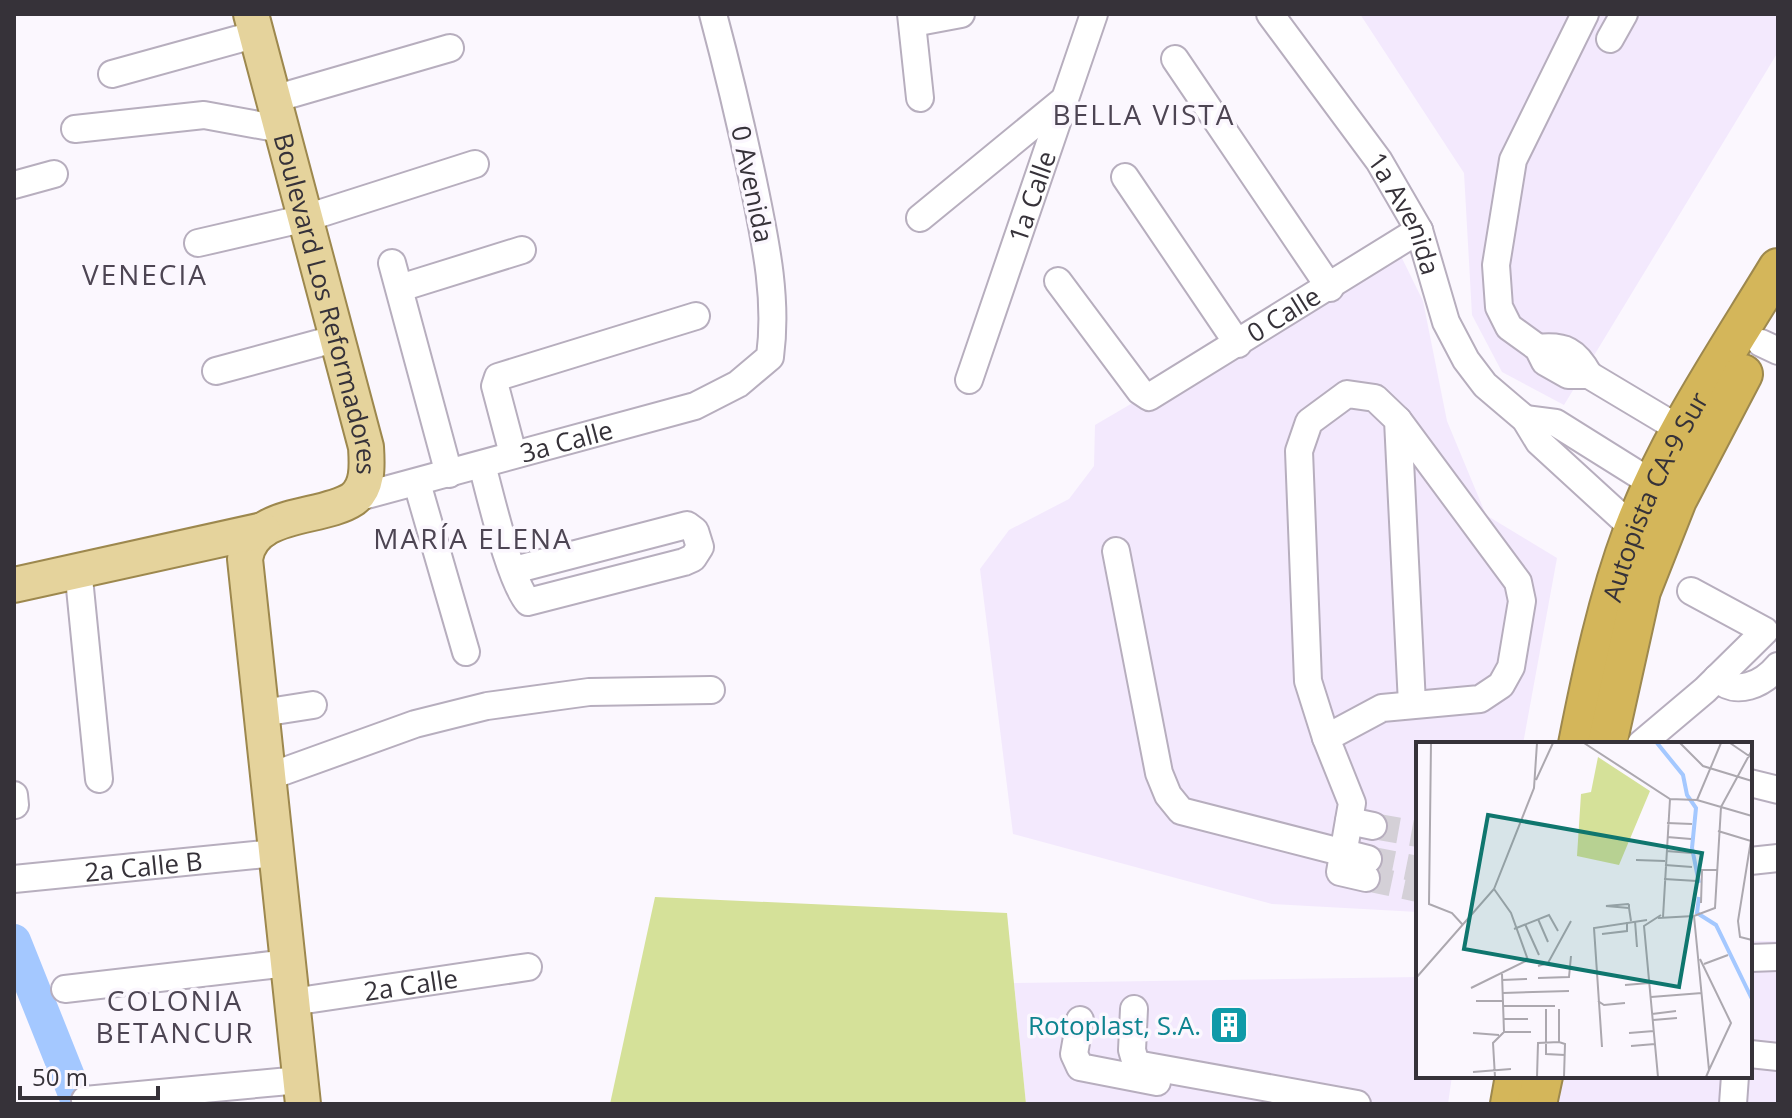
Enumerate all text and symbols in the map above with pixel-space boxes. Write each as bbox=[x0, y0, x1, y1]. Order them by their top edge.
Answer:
district label: BELLA VISTA bbox=[1053, 95, 1235, 133]
street label: 0 Avenida bbox=[723, 122, 783, 246]
street label: Boulevard Los Reformadores bbox=[265, 129, 385, 476]
street label: 1a Avenida bbox=[1360, 144, 1449, 279]
street label: 1a Calle bbox=[999, 146, 1064, 247]
district label: VENECIA bbox=[82, 255, 208, 293]
street label: 0 Calle bbox=[1240, 277, 1327, 350]
street label: Autopista CA-9 Sur bbox=[1593, 385, 1716, 606]
street label: 3a Calle bbox=[516, 411, 617, 471]
district label: MARÍA ELENA bbox=[373, 519, 573, 557]
inset map bbox=[1416, 742, 1752, 1078]
street label: 2a Calle B bbox=[83, 842, 204, 890]
street label: 2a Calle bbox=[361, 960, 460, 1009]
district label: COLONIA BETANCUR bbox=[95, 981, 255, 1051]
building icon: Rotoplast, S.A. bbox=[1208, 1004, 1250, 1046]
place label: Rotoplast, S.A. bbox=[1028, 1007, 1201, 1043]
scale bar bbox=[20, 1050, 158, 1100]
text: 50 m bbox=[32, 1060, 88, 1093]

